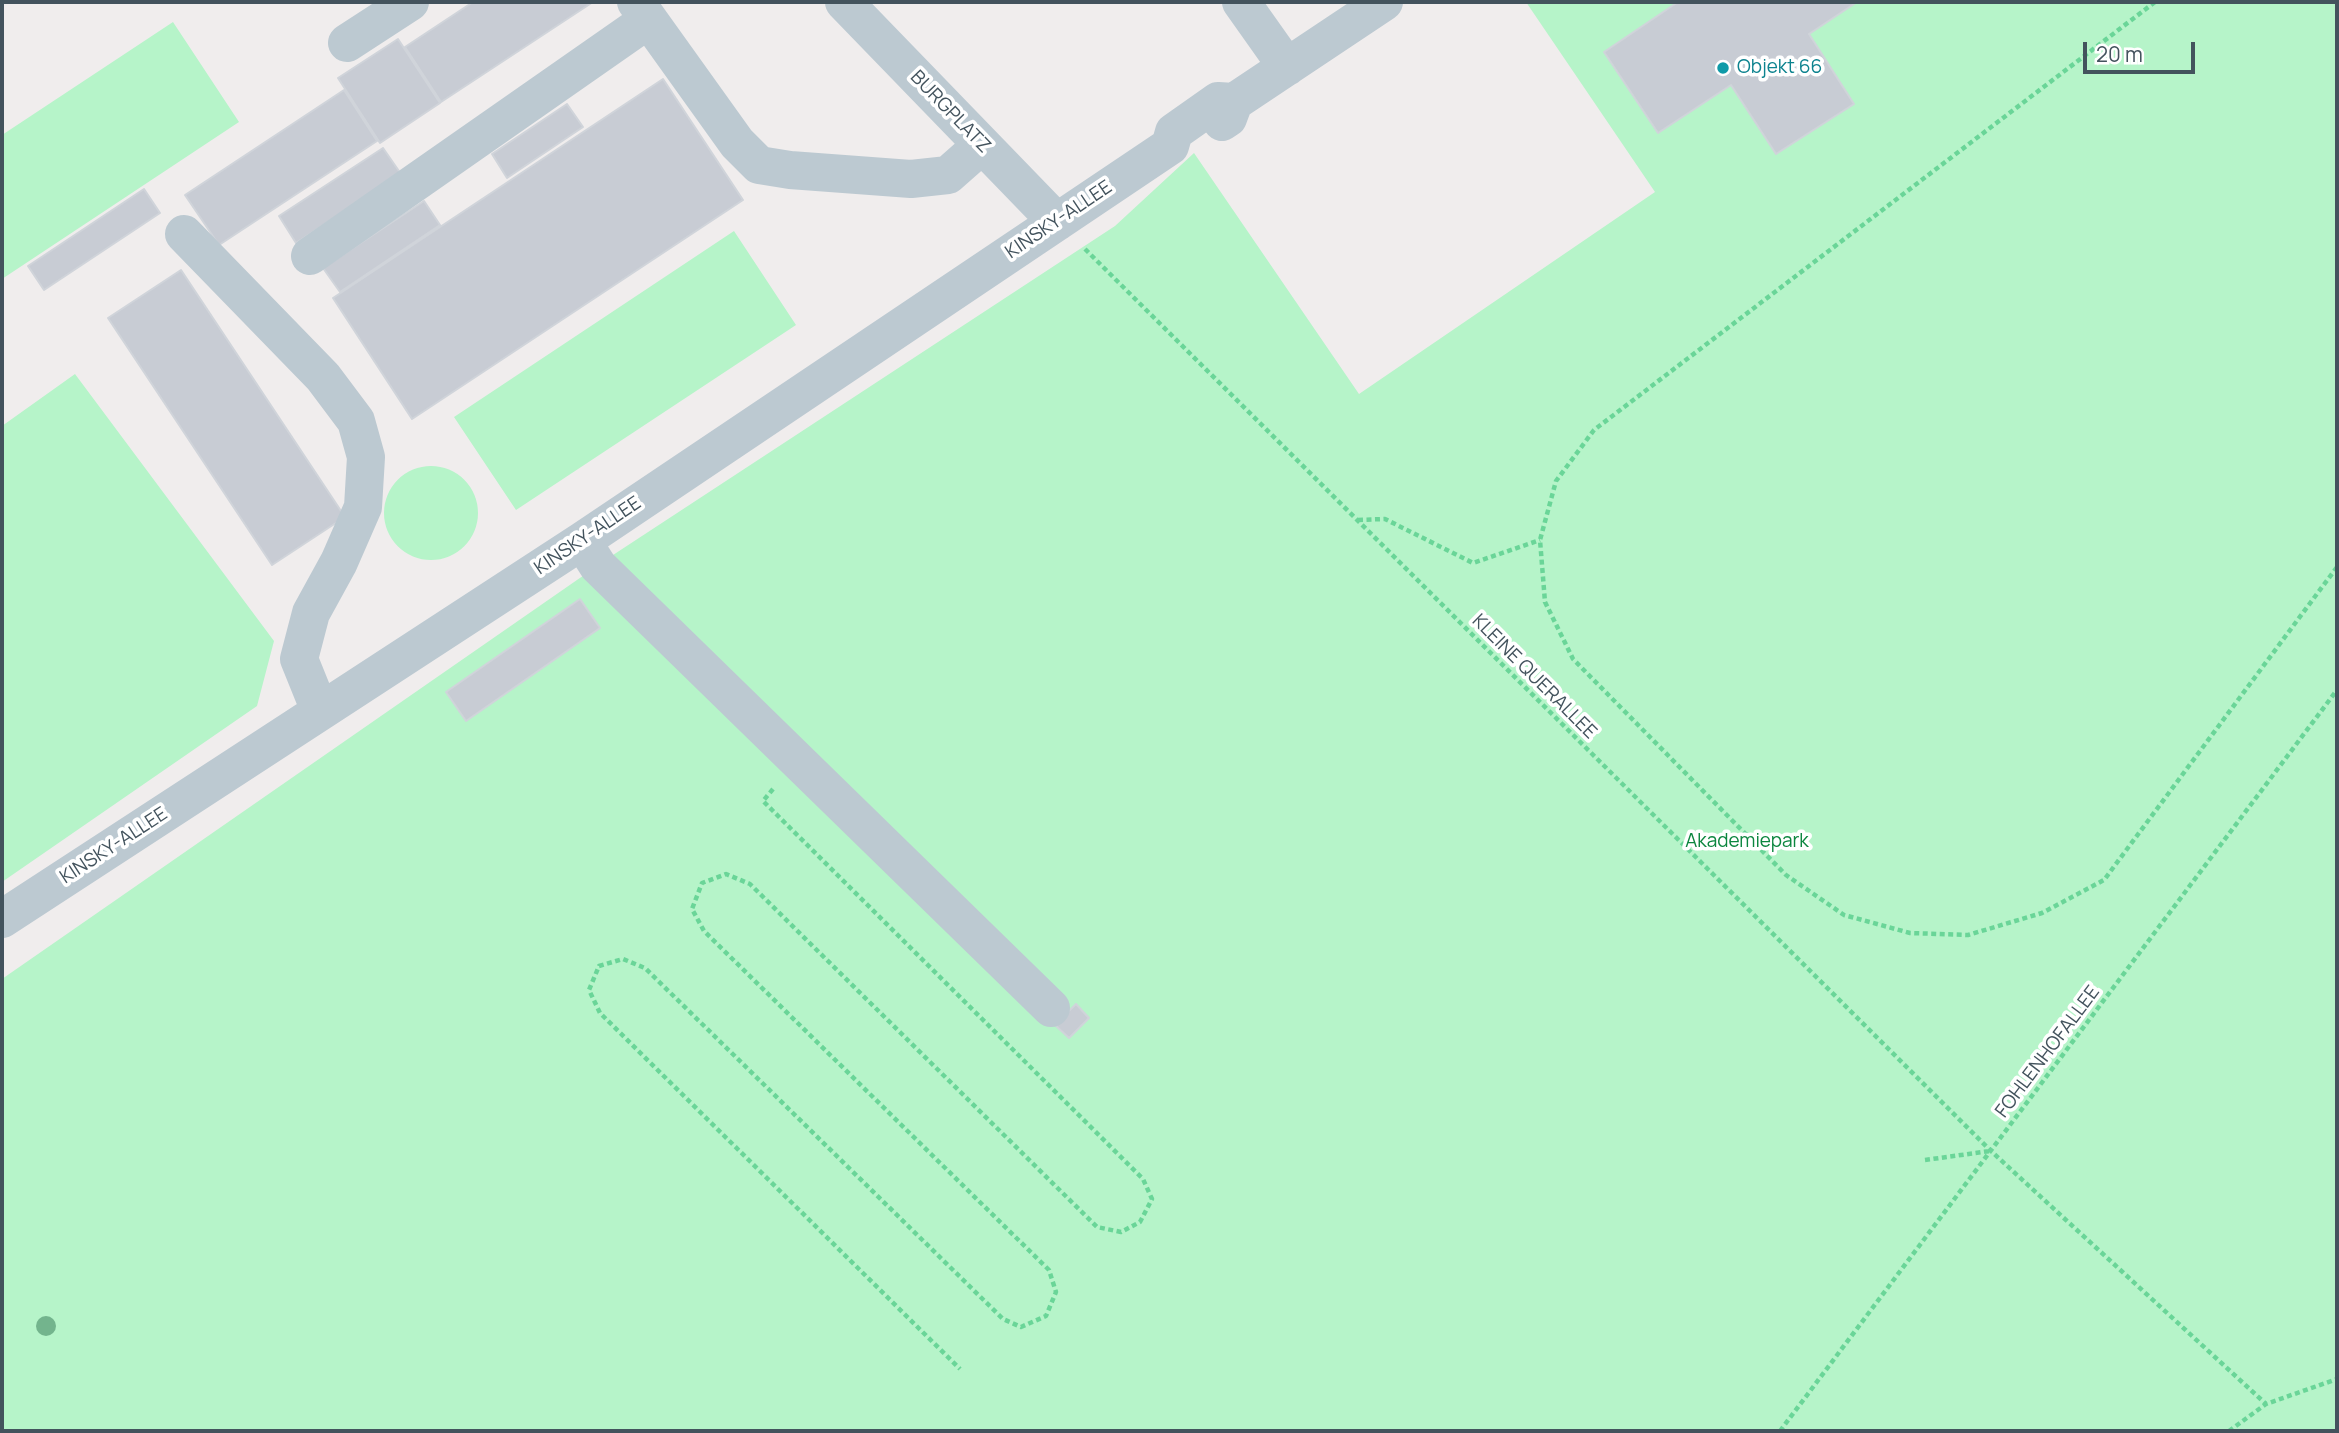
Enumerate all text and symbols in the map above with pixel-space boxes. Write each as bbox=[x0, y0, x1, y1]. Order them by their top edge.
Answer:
scale bar bbox=[2087, 28, 2199, 72]
text: 20 m bbox=[2096, 40, 2143, 68]
place label: Objekt 66 bbox=[1737, 57, 1822, 79]
marker: Objekt 66 bbox=[1715, 60, 1731, 76]
street label: BURGPLATZ bbox=[905, 66, 995, 158]
street label: KINSKY-ALLEE bbox=[1001, 176, 1117, 264]
street label: KINSKY-ALLEE bbox=[530, 492, 646, 580]
street label: KLEINE QUERALLEE bbox=[1467, 610, 1601, 744]
street label: KINSKY-ALLEE bbox=[56, 803, 172, 889]
park label: Akademiepark bbox=[1685, 831, 1809, 853]
street label: FOHLENHOFALLEE bbox=[1991, 982, 2105, 1122]

